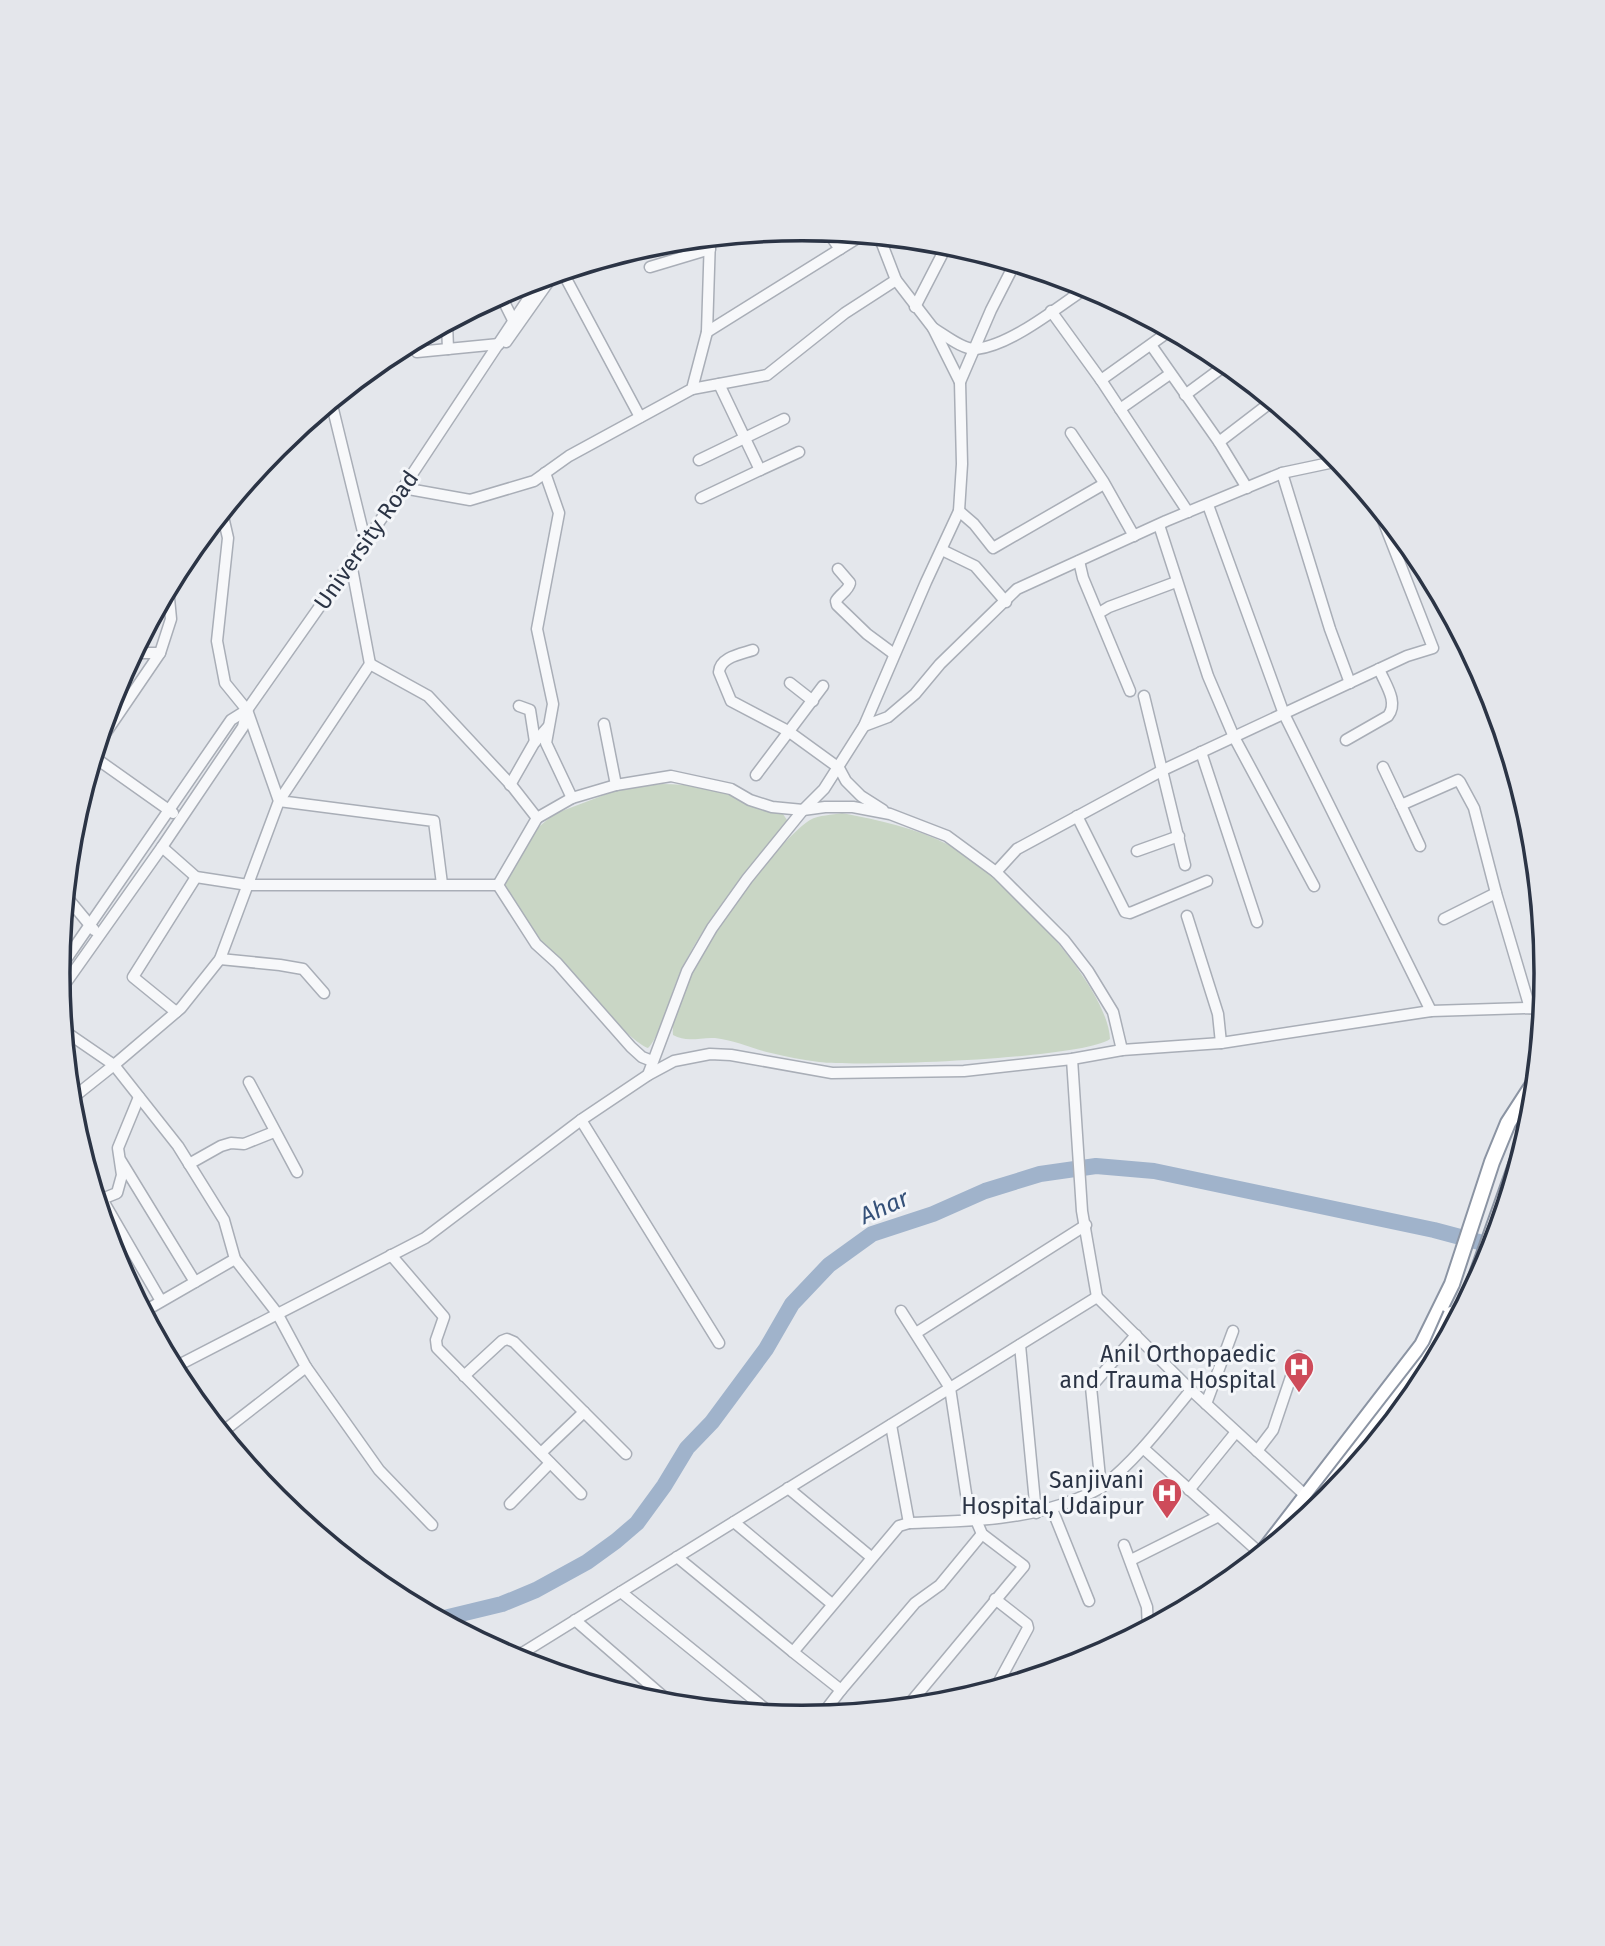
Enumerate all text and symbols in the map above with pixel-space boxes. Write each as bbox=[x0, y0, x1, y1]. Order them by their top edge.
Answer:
street label: University Road bbox=[308, 465, 424, 615]
water label: Ahar bbox=[854, 1184, 913, 1230]
place label: Anil Orthopaedic and Trauma Hospital bbox=[1060, 1340, 1276, 1394]
hospital icon: Anil Orthopaedic and Trauma Hospital bbox=[1282, 1350, 1316, 1394]
place label: Sanjivani Hospital, Udaipur bbox=[961, 1466, 1144, 1520]
hospital icon: Sanjivani Hospital, Udaipur bbox=[1150, 1476, 1184, 1520]

